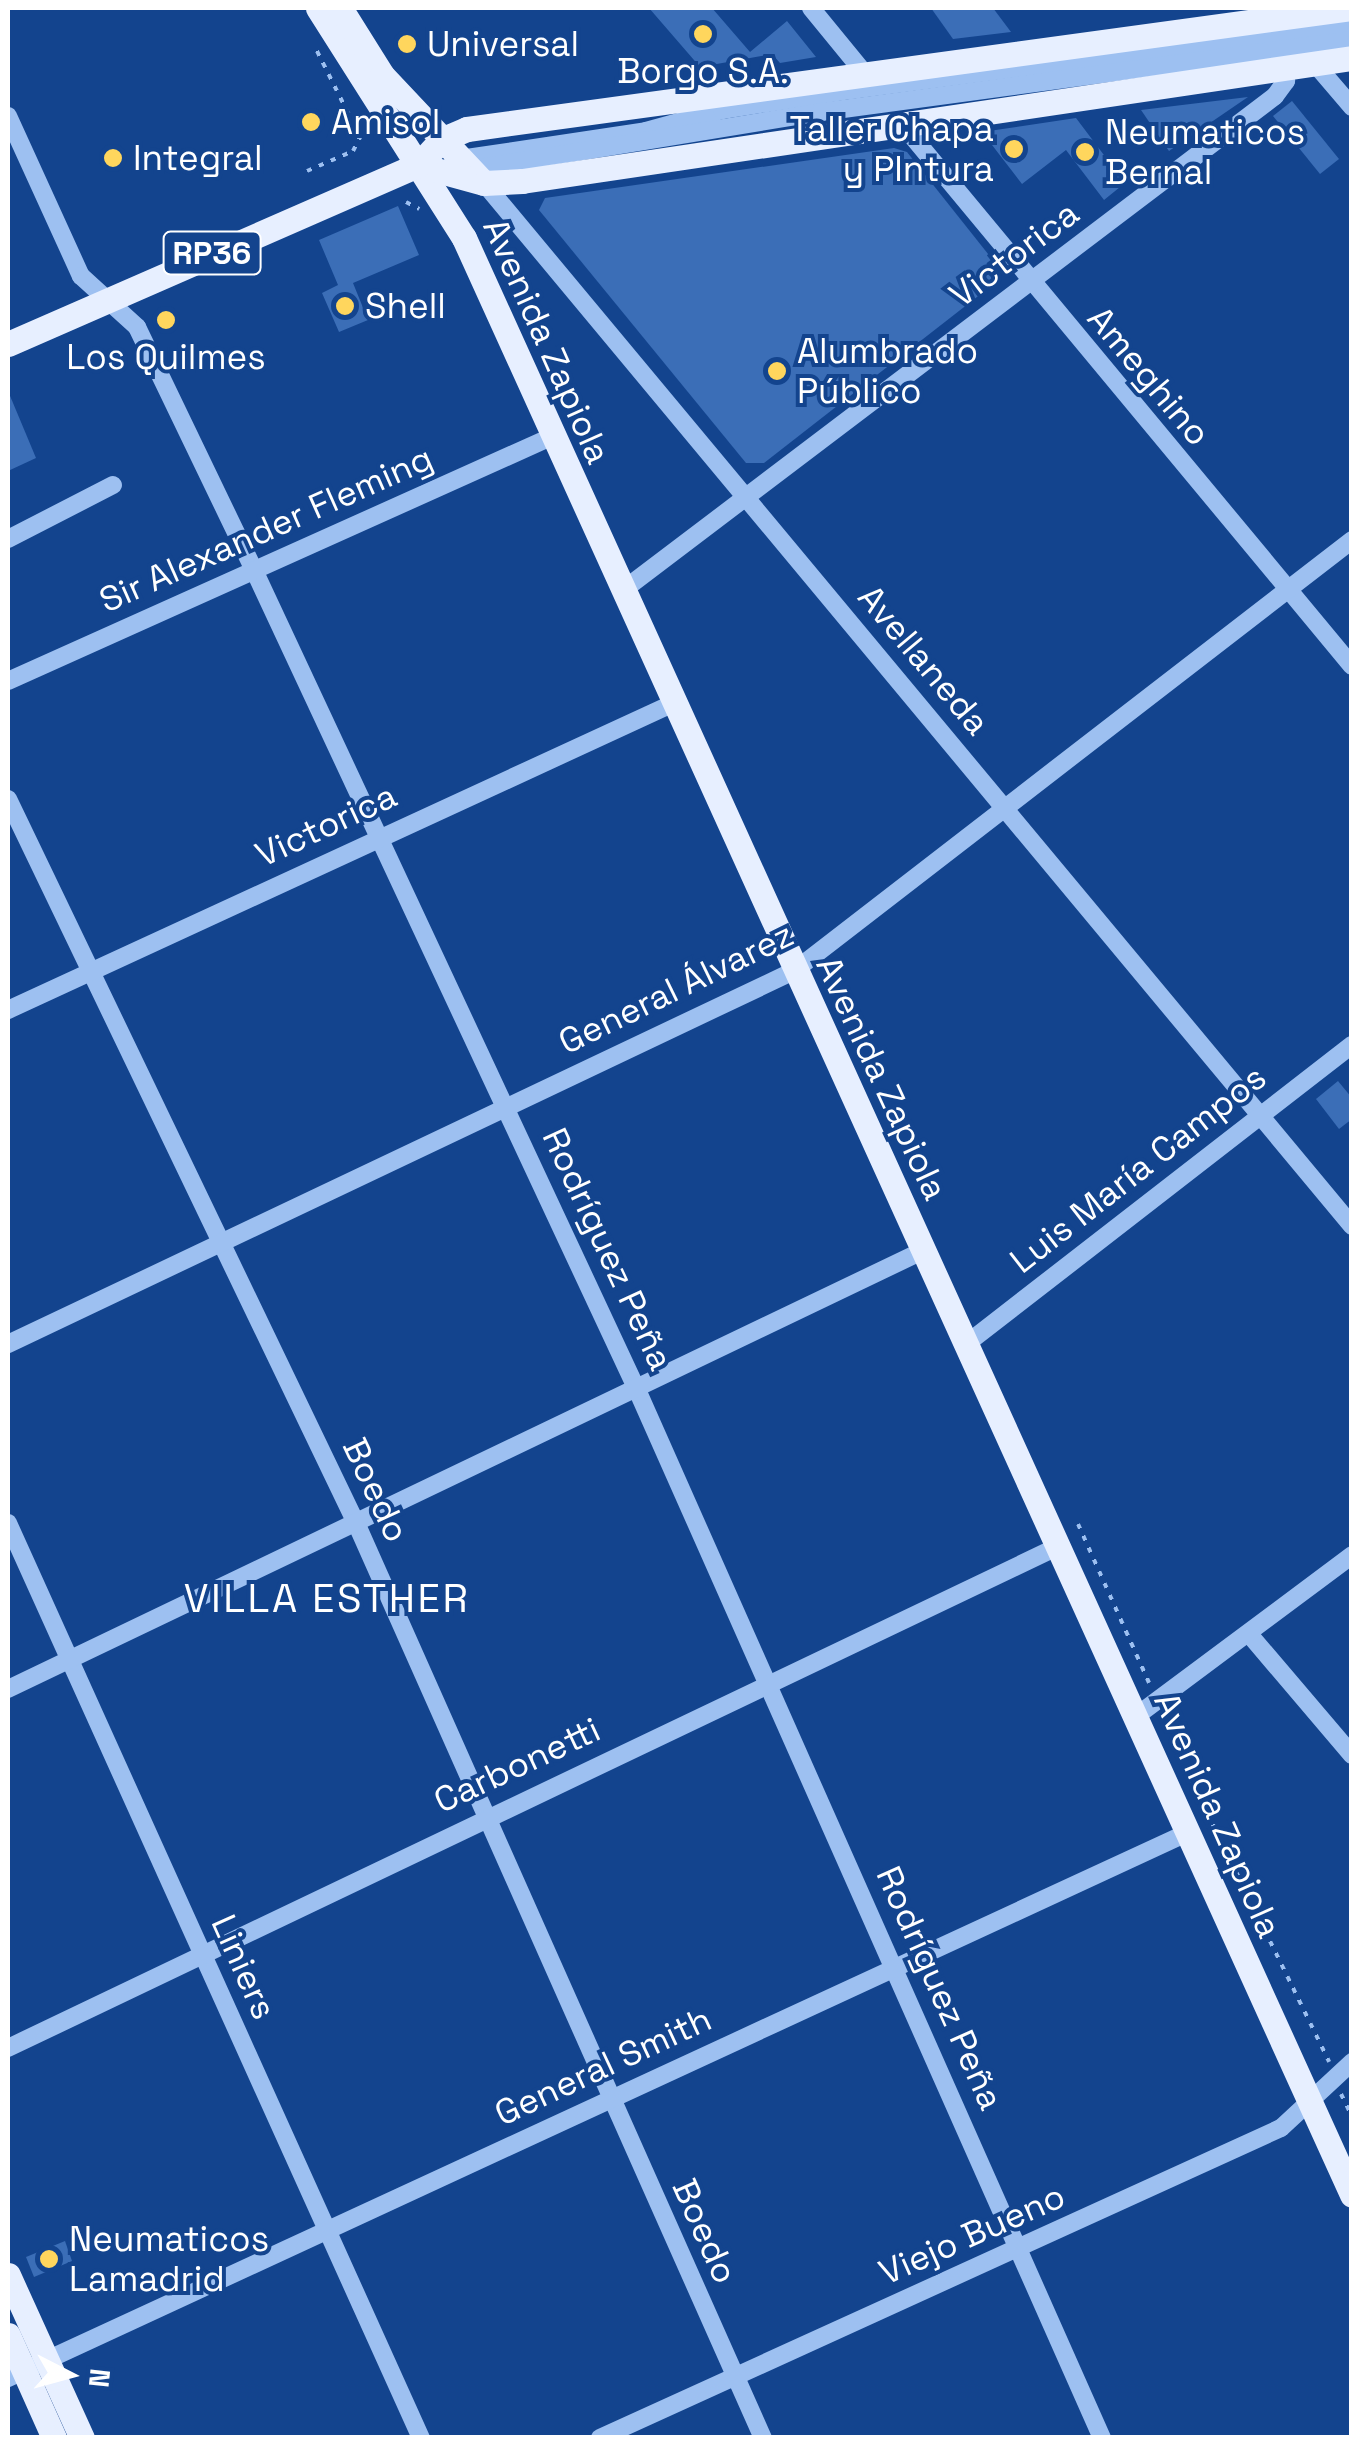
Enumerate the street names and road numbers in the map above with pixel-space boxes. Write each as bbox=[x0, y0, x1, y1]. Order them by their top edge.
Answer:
street label: Victorica bbox=[941, 192, 1087, 316]
street label: Avenida Zapiola bbox=[474, 212, 620, 470]
road number: RP36 bbox=[162, 226, 262, 280]
street label: Ameghino bbox=[1079, 298, 1219, 454]
street label: Sir Alexander Fleming bbox=[93, 436, 439, 622]
street label: Avellaneda bbox=[849, 577, 999, 743]
street label: Victorica bbox=[249, 774, 403, 876]
street label: General Álvarez bbox=[552, 913, 800, 1063]
street label: Avenida Zapiola bbox=[807, 950, 957, 1206]
street label: Luis María Campos bbox=[1002, 1056, 1274, 1282]
street label: Rodríguez Peña bbox=[534, 1121, 682, 1377]
street label: Boedo bbox=[334, 1431, 418, 1549]
street label: Avenida Zapiola bbox=[1145, 1686, 1291, 1944]
street label: Carbonetti bbox=[427, 1708, 607, 1822]
street label: Rodríguez Peña bbox=[868, 1860, 1012, 2116]
street label: Liniers bbox=[203, 1908, 285, 2026]
street label: General Smith bbox=[488, 1998, 718, 2134]
street label: Boedo bbox=[664, 2172, 746, 2290]
street label: Viejo Bueno bbox=[873, 2174, 1071, 2294]

